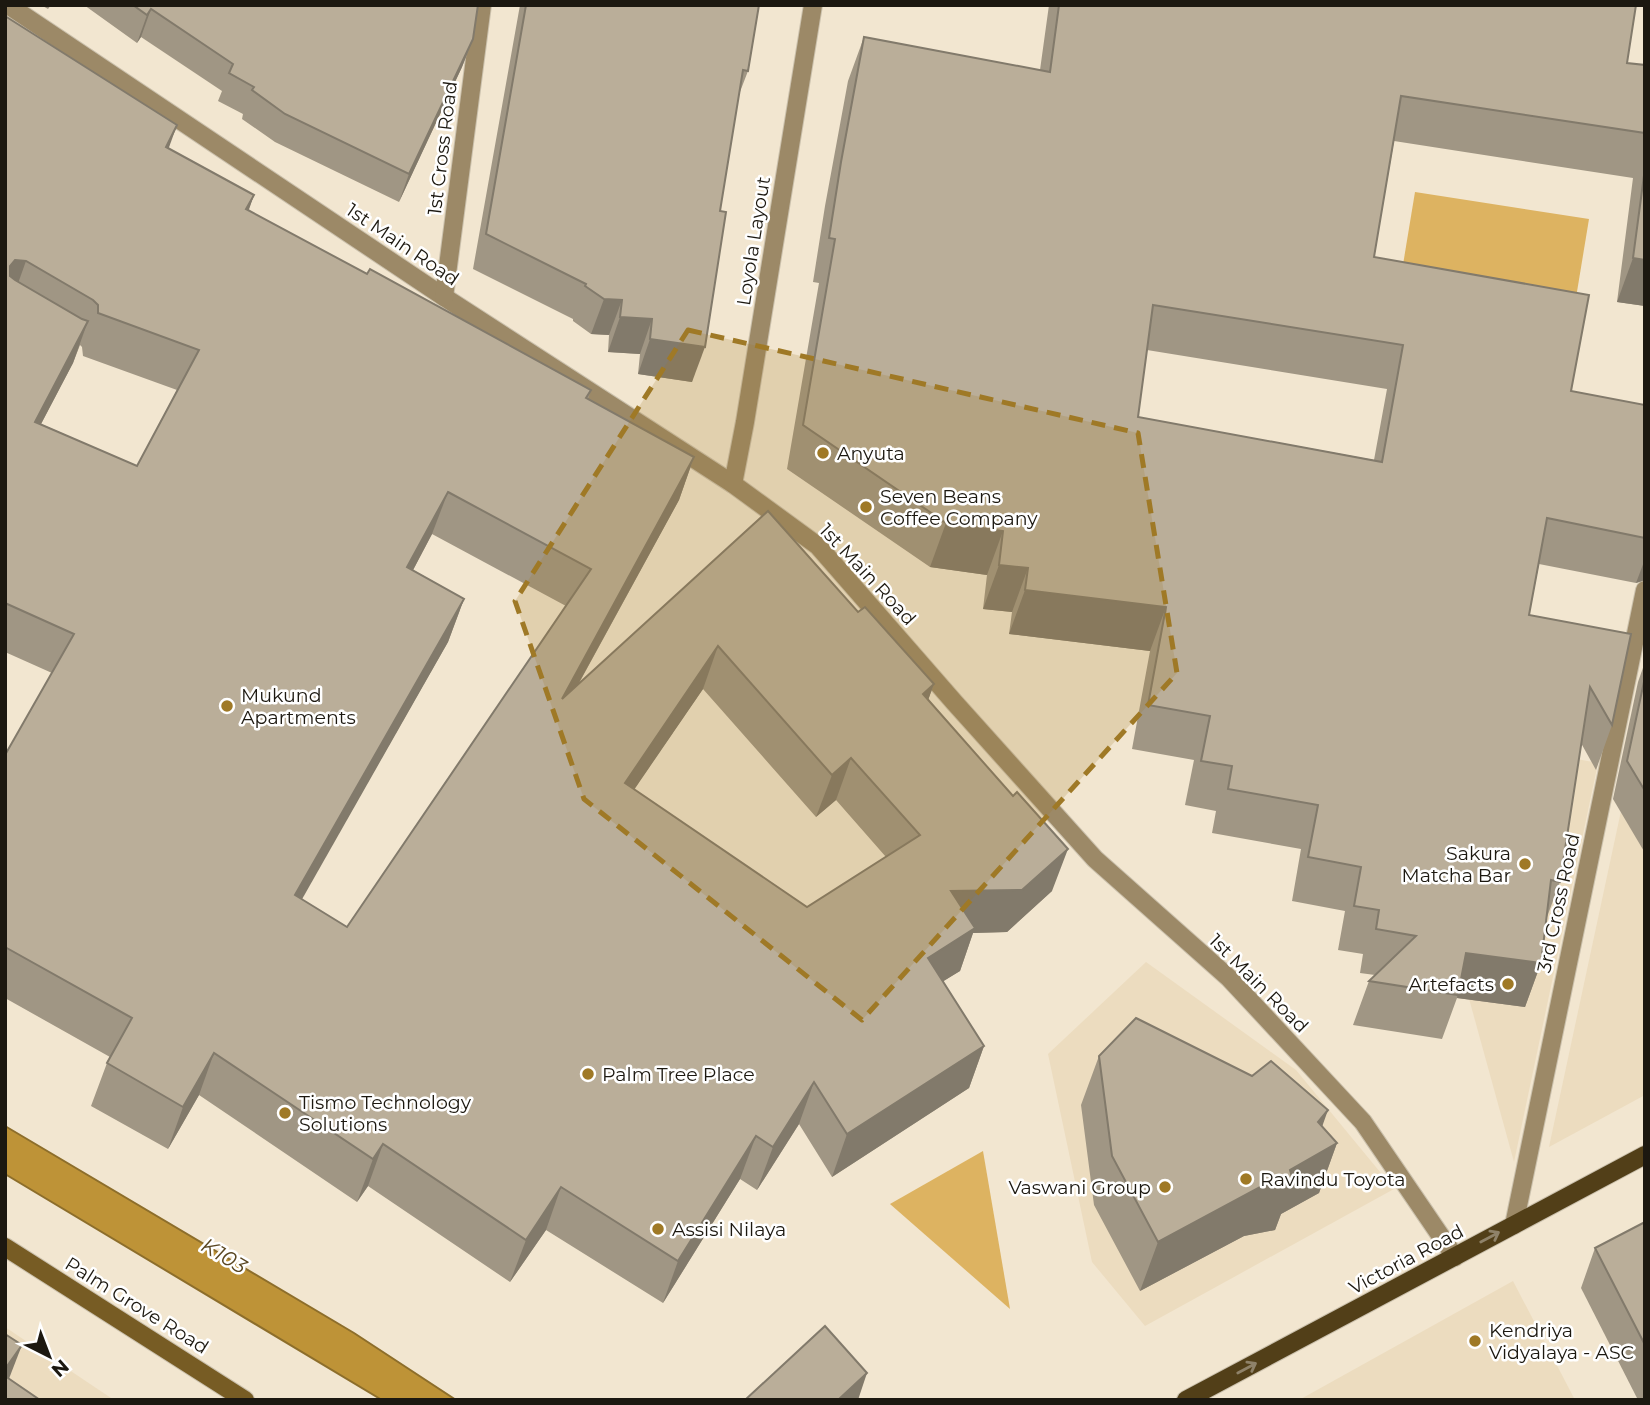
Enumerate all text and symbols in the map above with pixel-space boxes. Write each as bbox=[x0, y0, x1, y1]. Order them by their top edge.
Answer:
street label: 1st Cross Road bbox=[423, 80, 462, 216]
street label: Loyola Layout bbox=[732, 175, 775, 307]
street label: 1st Main Road bbox=[342, 198, 463, 291]
place label: Anyuta bbox=[837, 442, 905, 465]
marker: Anyuta bbox=[815, 445, 831, 461]
place label: Seven Beans Coffee Company bbox=[880, 485, 1038, 530]
marker: Seven Beans Coffee Company bbox=[858, 499, 874, 515]
street label: 1st Main Road bbox=[815, 519, 921, 630]
place label: Mukund Apartments bbox=[241, 684, 356, 729]
marker: Mukund Apartments bbox=[219, 698, 235, 714]
street label: 3rd Cross Road bbox=[1532, 831, 1584, 975]
place label: Sakura Matcha Bar bbox=[1402, 842, 1511, 887]
marker: Sakura Matcha Bar bbox=[1517, 856, 1533, 872]
street label: 1st Main Road bbox=[1204, 929, 1313, 1038]
place label: Artefacts bbox=[1408, 973, 1494, 996]
marker: Artefacts bbox=[1500, 976, 1516, 992]
place label: Palm Tree Place bbox=[602, 1063, 755, 1086]
marker: Palm Tree Place bbox=[580, 1066, 596, 1082]
place label: Tismo Technology Solutions bbox=[299, 1091, 472, 1136]
marker: Tismo Technology Solutions bbox=[277, 1105, 293, 1121]
place label: Ravindu Toyota bbox=[1260, 1168, 1406, 1191]
marker: Ravindu Toyota bbox=[1238, 1171, 1254, 1187]
place label: Vaswani Group bbox=[1008, 1176, 1151, 1199]
marker: Vaswani Group bbox=[1157, 1179, 1173, 1195]
place label: Assisi Nilaya bbox=[672, 1218, 786, 1241]
street label: Victoria Road bbox=[1345, 1220, 1468, 1299]
marker: Assisi Nilaya bbox=[650, 1221, 666, 1237]
one-way arrow bbox=[1480, 1230, 1500, 1244]
water label: K103 bbox=[197, 1232, 252, 1279]
street label: Palm Grove Road bbox=[61, 1252, 213, 1359]
place label: Kendriya Vidyalaya - ASC bbox=[1489, 1319, 1634, 1364]
north arrow bbox=[14, 1321, 84, 1391]
marker: Kendriya Vidyalaya - ASC bbox=[1467, 1333, 1483, 1349]
text: N bbox=[47, 1355, 73, 1382]
one-way arrow bbox=[1236, 1361, 1256, 1375]

